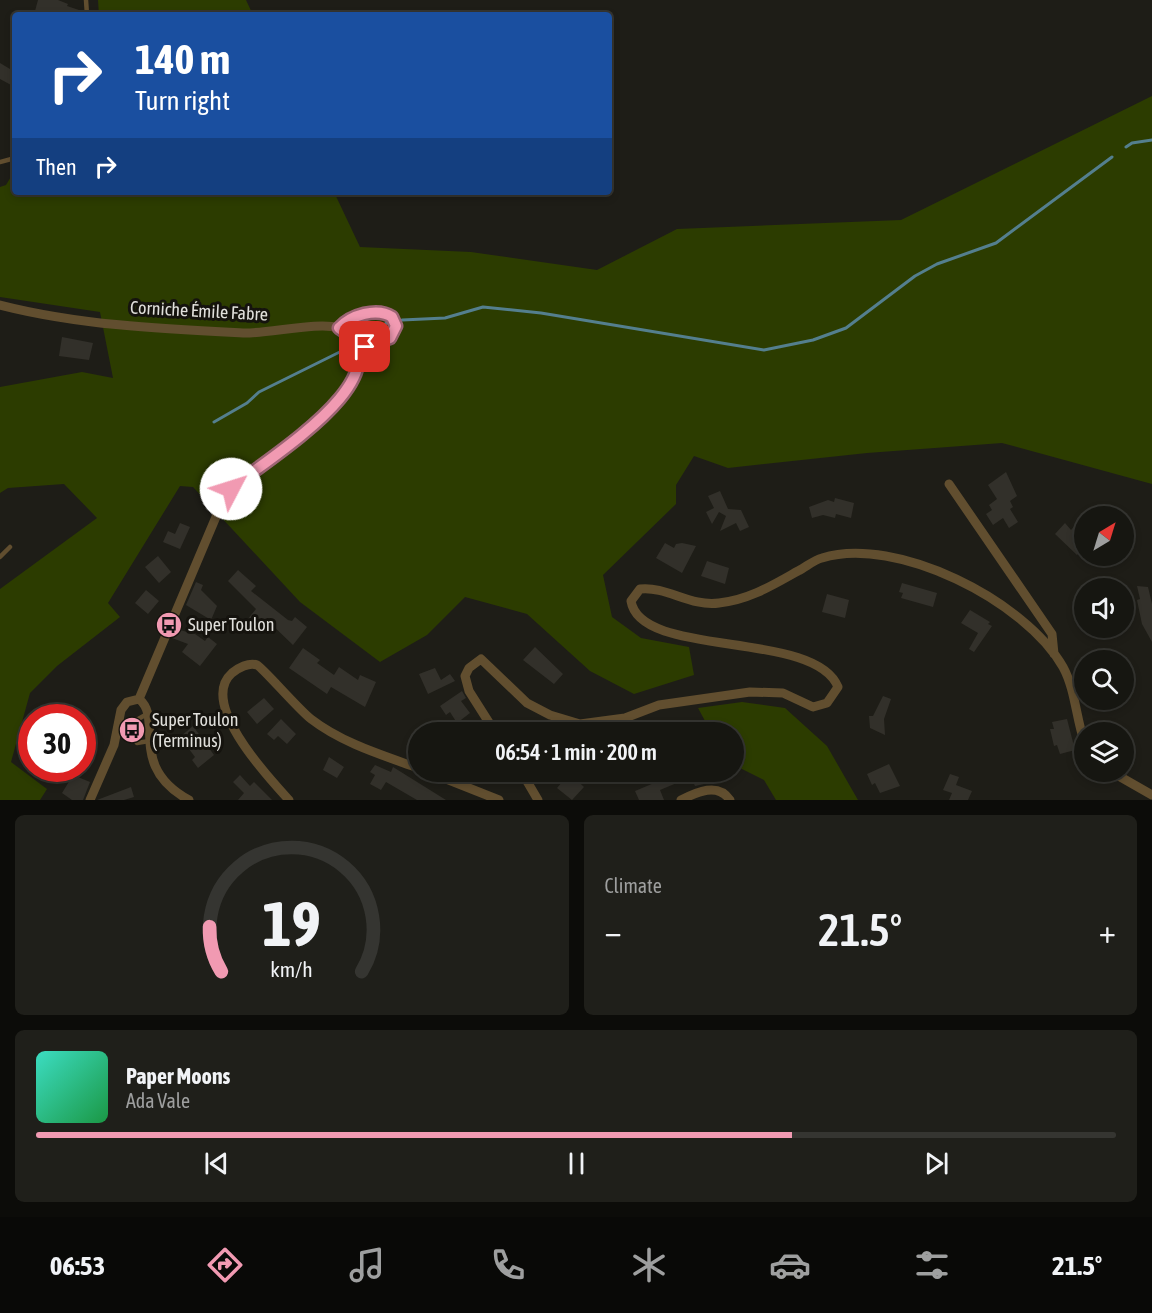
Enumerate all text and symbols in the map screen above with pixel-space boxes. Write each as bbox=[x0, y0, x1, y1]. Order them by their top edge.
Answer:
text: 140 m bbox=[135, 35, 230, 83]
icon: right bbox=[36, 36, 114, 114]
text: Turn right bbox=[135, 85, 230, 116]
icon: right bbox=[89, 150, 122, 183]
text: Then bbox=[36, 154, 77, 180]
street label: Corniche Émile Fabre bbox=[130, 296, 269, 325]
pin bbox=[339, 321, 390, 372]
icon: arrive bbox=[348, 330, 381, 363]
position arrow bbox=[199, 457, 263, 521]
north arrow bbox=[1074, 506, 1134, 566]
map controls bbox=[1074, 506, 1134, 782]
button: sound bbox=[1074, 578, 1134, 638]
bus stop icon: Super Toulon bbox=[154, 610, 184, 640]
place label: Super Toulon bbox=[188, 614, 275, 635]
button: search bbox=[1074, 650, 1134, 710]
speed limit sign: 30 bbox=[18, 704, 96, 782]
place label: Super Toulon (Terminus) bbox=[152, 709, 239, 751]
bus stop icon: Super Toulon (Terminus) bbox=[117, 715, 147, 745]
button: layers bbox=[1074, 722, 1134, 782]
text: 06:54 · 1 min · 200 m bbox=[495, 739, 657, 765]
text: Climate bbox=[605, 874, 662, 897]
text: 19 bbox=[262, 888, 321, 959]
text: 21.5° bbox=[818, 904, 902, 956]
text: − bbox=[605, 912, 622, 950]
text: + bbox=[1099, 912, 1116, 950]
text: km/h bbox=[270, 957, 313, 982]
text: Paper Moons bbox=[126, 1063, 230, 1089]
text: Ada Vale bbox=[126, 1089, 190, 1112]
icon: previous bbox=[200, 1147, 233, 1180]
icon: pause bbox=[560, 1147, 593, 1180]
icon: next bbox=[920, 1147, 953, 1180]
icon: directions bbox=[204, 1244, 246, 1286]
icon: music bbox=[346, 1244, 388, 1286]
icon: phone bbox=[487, 1244, 529, 1286]
icon: climate bbox=[628, 1244, 670, 1286]
icon: car bbox=[769, 1244, 811, 1286]
icon: filters bbox=[911, 1244, 953, 1286]
text: 06:53 bbox=[50, 1250, 105, 1281]
text: 21.5° bbox=[1052, 1250, 1102, 1281]

